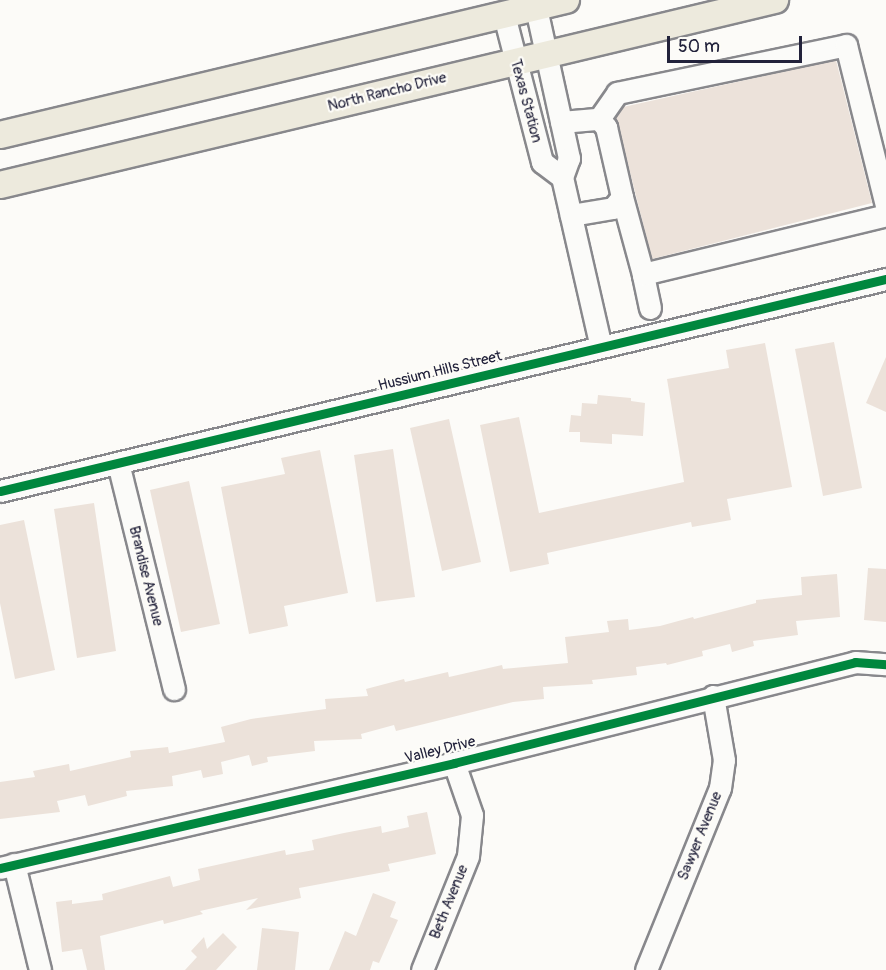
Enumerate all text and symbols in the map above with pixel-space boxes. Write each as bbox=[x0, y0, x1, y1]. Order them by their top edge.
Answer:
scale bar bbox=[670, 24, 805, 62]
text: 50 m bbox=[678, 35, 720, 58]
street label: Texas Station bbox=[506, 57, 546, 145]
street label: North Rancho Drive bbox=[326, 69, 448, 115]
street label: Hussium Hills Street bbox=[376, 347, 504, 395]
street label: Brandise Avenue bbox=[125, 524, 167, 628]
street label: Valley Drive bbox=[403, 733, 477, 767]
street label: Sawyer Avenue bbox=[674, 789, 726, 883]
street label: Beth Avenue bbox=[426, 862, 472, 942]

